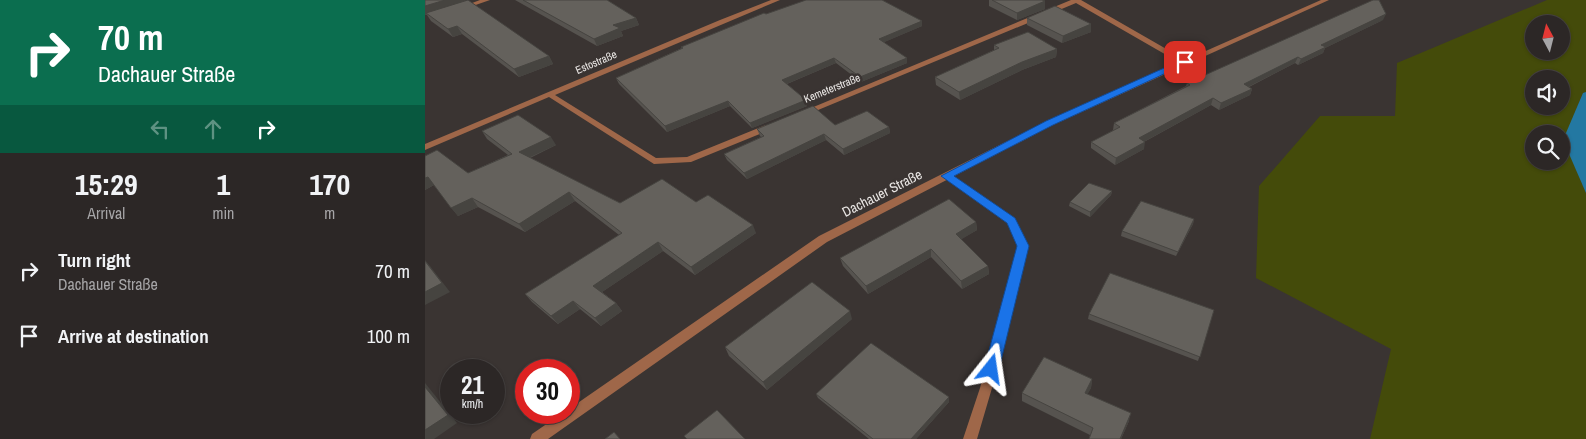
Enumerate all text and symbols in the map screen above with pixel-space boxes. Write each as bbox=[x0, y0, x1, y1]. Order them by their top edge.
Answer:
text: 70 m bbox=[98, 14, 163, 61]
north arrow bbox=[1525, 15, 1570, 60]
map controls bbox=[1525, 15, 1570, 170]
icon: right bbox=[15, 20, 80, 85]
pin bbox=[1164, 41, 1206, 83]
street label: Estostraße bbox=[573, 47, 619, 77]
icon: arrive bbox=[1171, 48, 1199, 76]
text: Dachauer Straße bbox=[98, 59, 235, 89]
street label: Kemeterstraße bbox=[802, 70, 862, 106]
button: sound bbox=[1525, 70, 1570, 115]
icon: left bbox=[146, 115, 174, 143]
icon: ahead bbox=[199, 115, 227, 143]
icon: right bbox=[252, 115, 280, 143]
button: search bbox=[1525, 125, 1570, 170]
text: 15:29 bbox=[75, 164, 138, 204]
text: 1 bbox=[217, 164, 230, 204]
text: 170 bbox=[309, 164, 350, 204]
street label: Dachauer Straße bbox=[839, 165, 925, 221]
text: Arrival bbox=[87, 202, 125, 224]
text: min bbox=[212, 202, 234, 224]
text: m bbox=[324, 202, 335, 224]
text: Turn right bbox=[58, 247, 130, 273]
icon: right bbox=[15, 257, 43, 285]
text: 70 m bbox=[375, 258, 410, 284]
text: Dachauer Straße bbox=[58, 273, 158, 295]
icon: arrive bbox=[15, 322, 43, 350]
text: Arrive at destination bbox=[58, 323, 209, 349]
text: 100 m bbox=[367, 323, 410, 349]
position arrow bbox=[964, 342, 1016, 394]
speed limit sign: 30 bbox=[515, 359, 580, 424]
text: 21 bbox=[461, 368, 484, 402]
text: km/h bbox=[462, 396, 483, 412]

